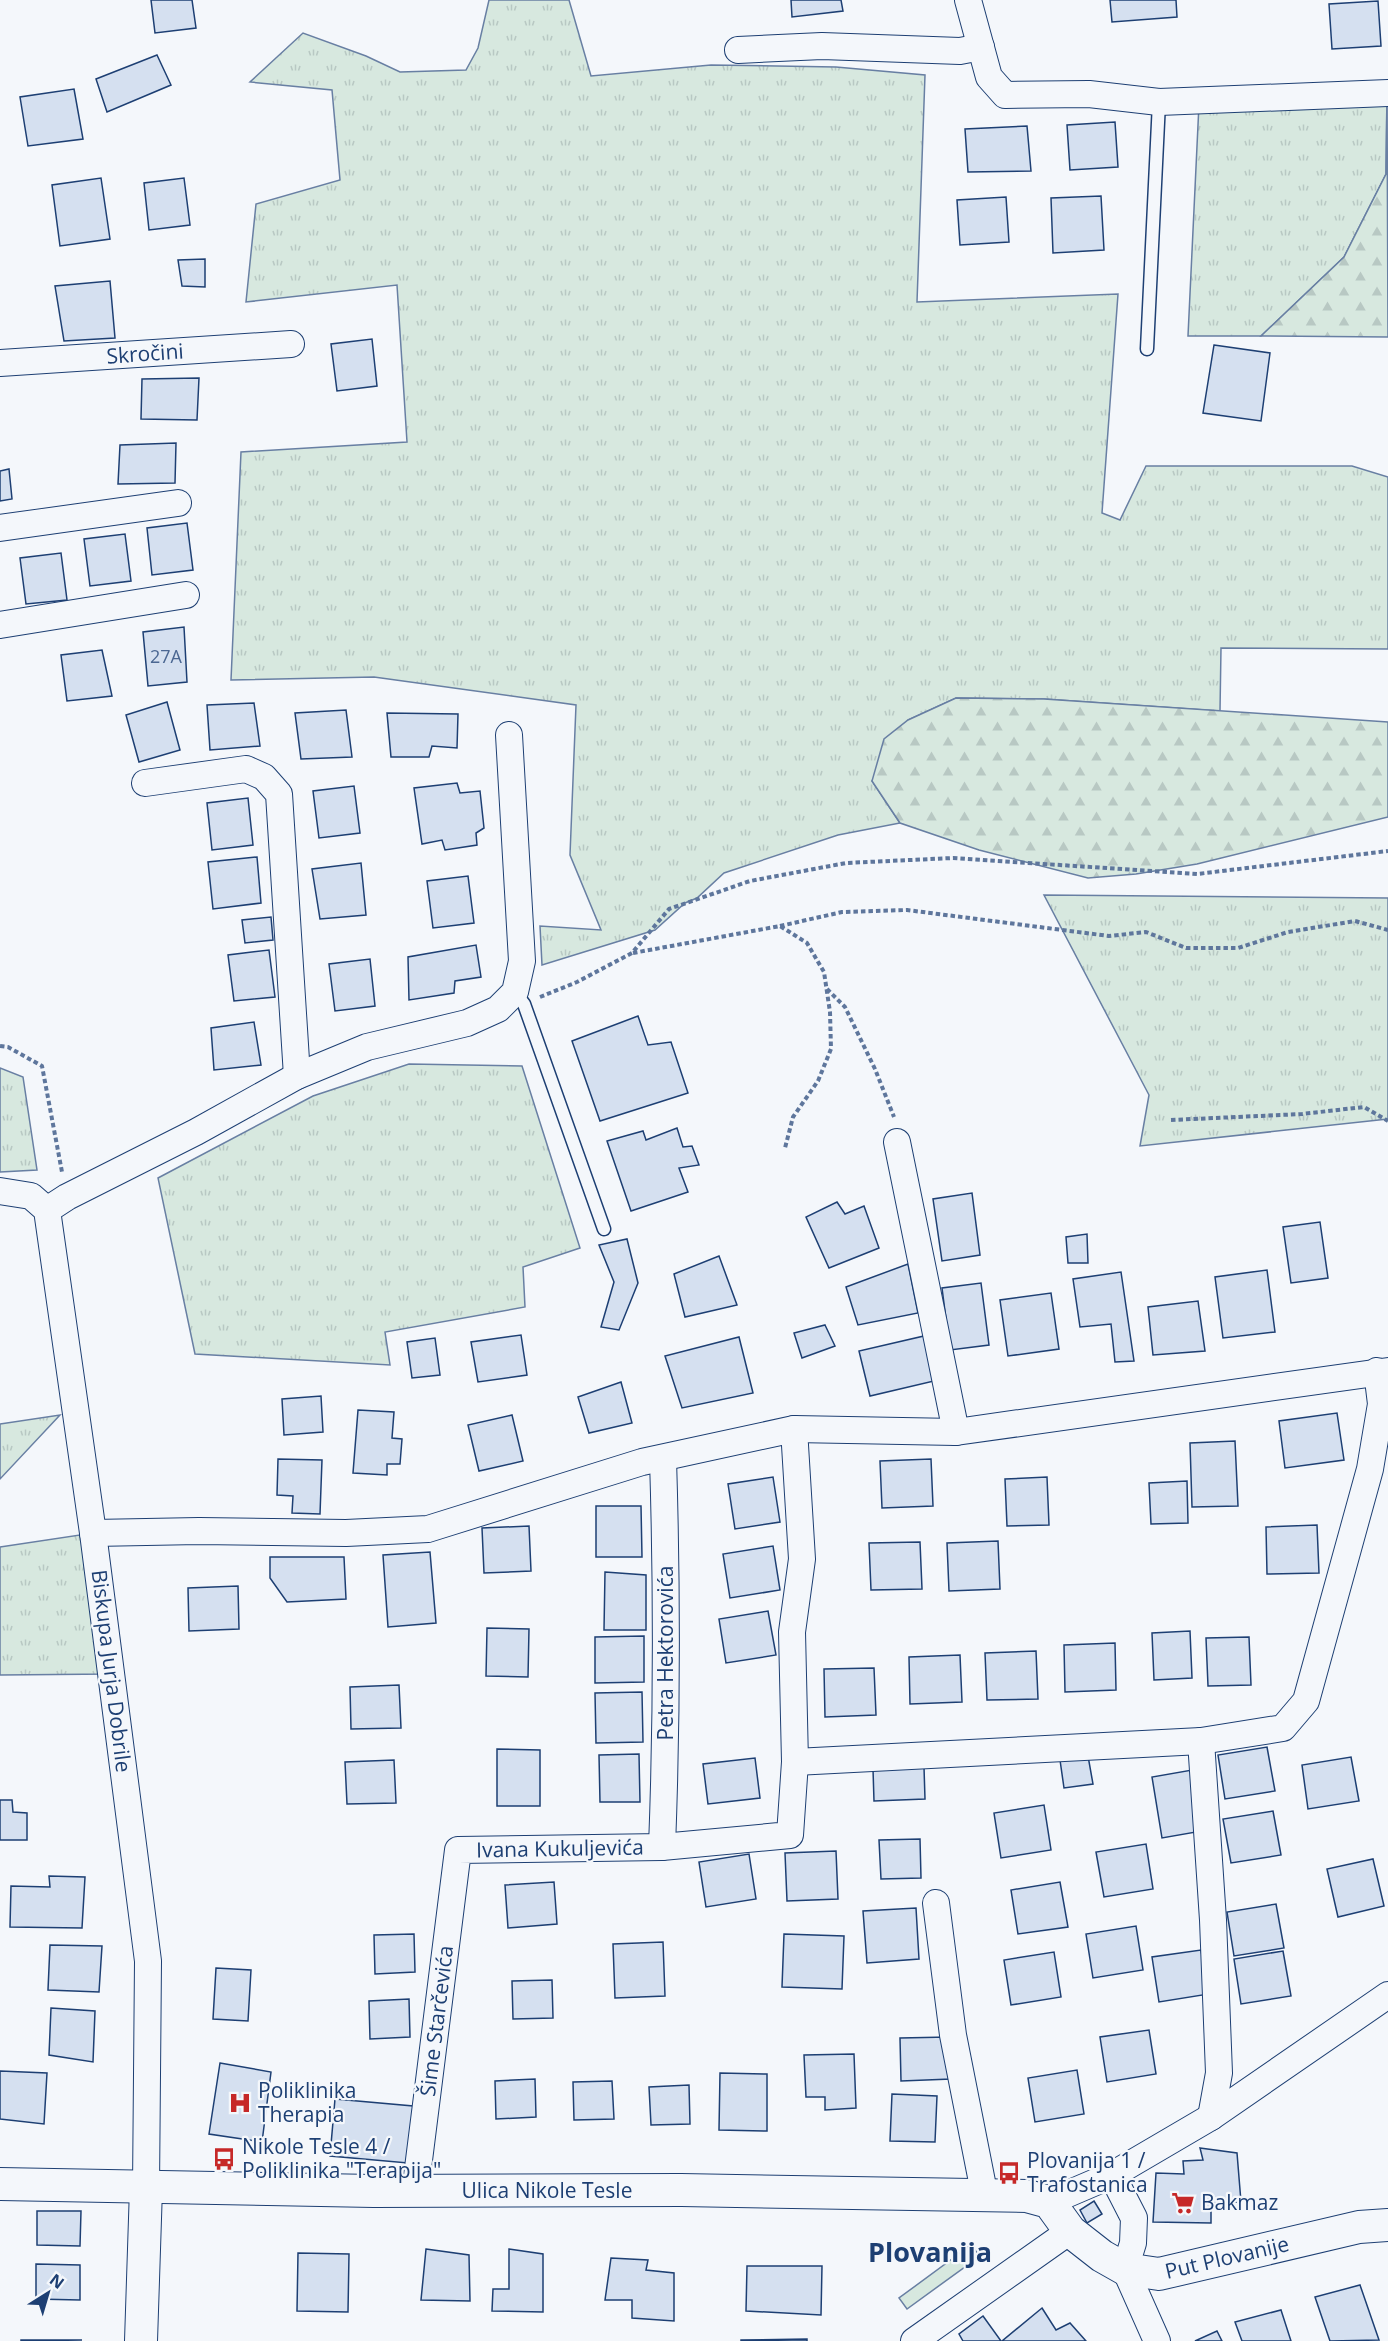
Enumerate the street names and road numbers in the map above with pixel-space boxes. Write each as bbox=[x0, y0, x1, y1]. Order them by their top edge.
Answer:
street label: Skročini bbox=[105, 336, 184, 370]
street label: Petra Hektorovića bbox=[651, 1566, 679, 1740]
street label: Biskupa Jurja Dobrile bbox=[86, 1568, 138, 1774]
street label: Ivana Kukuljevića bbox=[476, 1833, 644, 1863]
street label: Šime Starčevića bbox=[413, 1944, 459, 2098]
street label: Ulica Nikole Tesle bbox=[462, 2176, 632, 2204]
street label: Put Plovanije bbox=[1162, 2229, 1292, 2285]

